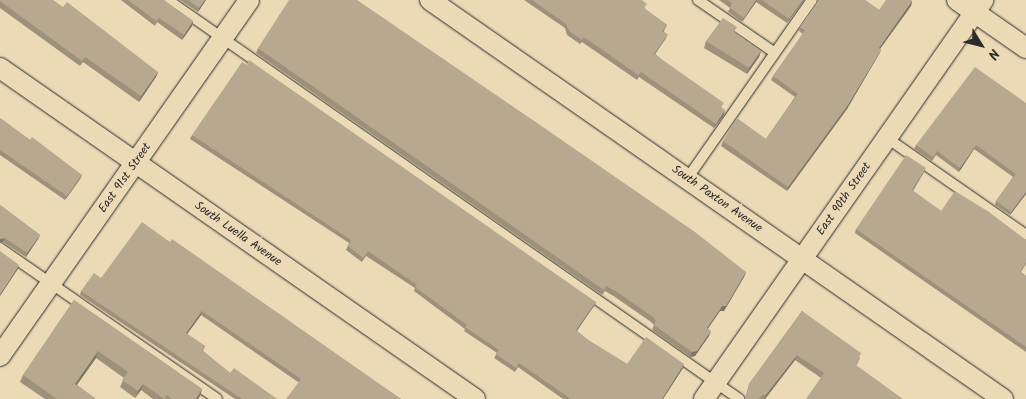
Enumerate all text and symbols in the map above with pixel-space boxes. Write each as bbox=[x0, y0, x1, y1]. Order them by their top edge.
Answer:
north arrow bbox=[956, 20, 1006, 70]
text: N bbox=[982, 44, 1005, 64]
street label: East 91st Street bbox=[96, 140, 154, 216]
street label: East 90th Street bbox=[814, 160, 874, 238]
street label: South Paxton Avenue bbox=[669, 162, 765, 236]
street label: South Luella Avenue bbox=[192, 199, 284, 269]

